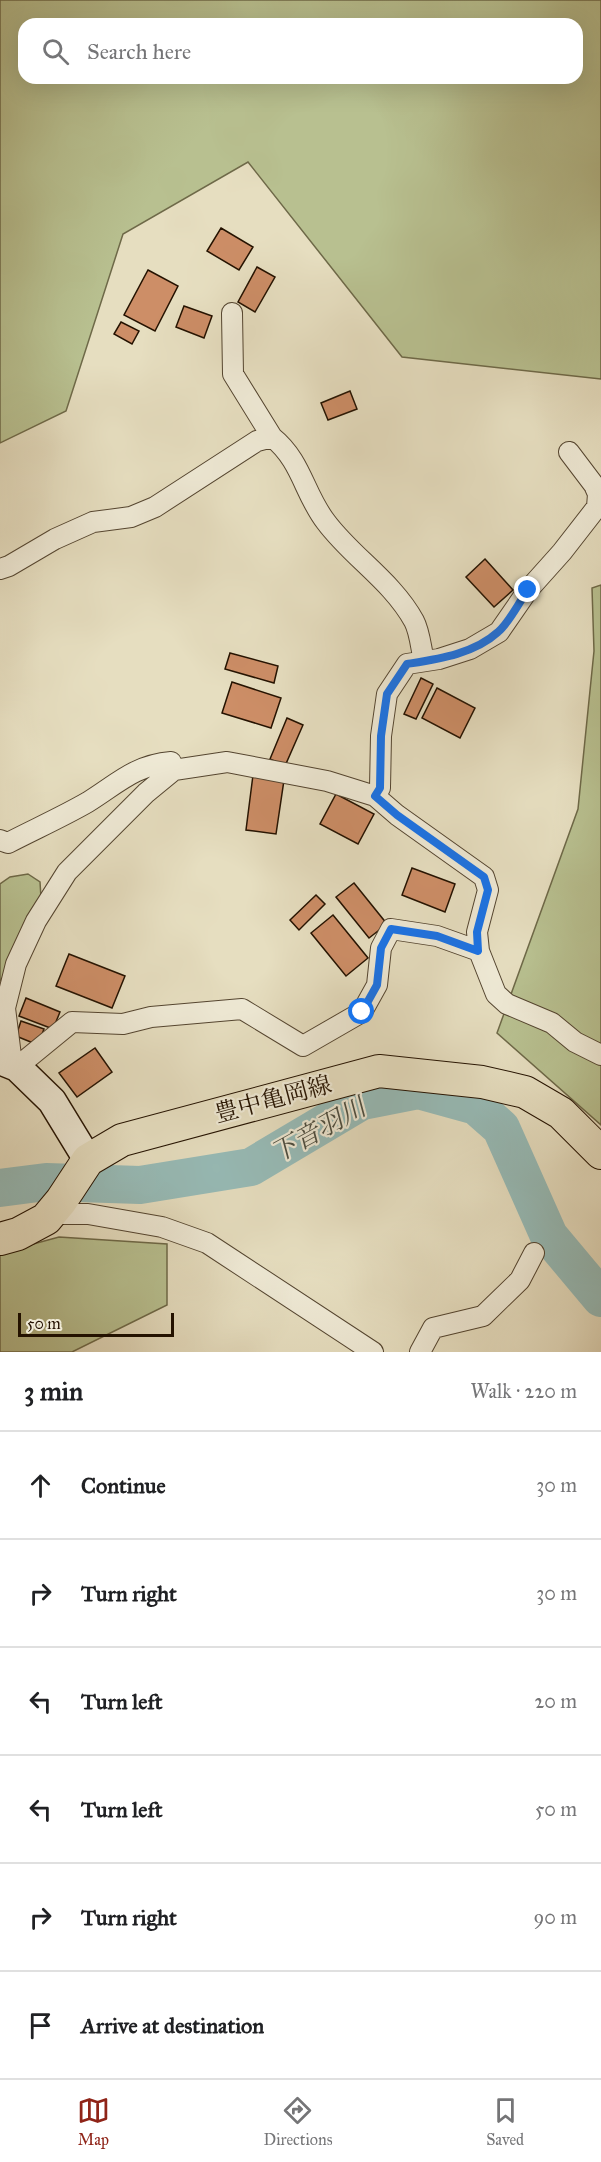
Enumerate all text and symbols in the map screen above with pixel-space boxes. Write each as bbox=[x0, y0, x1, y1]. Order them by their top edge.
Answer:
search box bbox=[18, 18, 583, 84]
icon: search bbox=[39, 35, 72, 68]
text: Search here bbox=[87, 38, 191, 65]
route end bbox=[514, 576, 540, 602]
route start bbox=[348, 998, 374, 1024]
street label: 豊中亀岡線 bbox=[211, 1069, 335, 1129]
water label: 下音羽川 bbox=[265, 1089, 374, 1169]
scale bar bbox=[18, 1310, 174, 1338]
text: 50 m bbox=[27, 1314, 61, 1333]
text: 3 min bbox=[24, 1375, 83, 1407]
text: Walk · 220 m bbox=[470, 1379, 577, 1403]
icon: ahead bbox=[24, 1469, 57, 1502]
text: Continue bbox=[81, 1472, 166, 1499]
text: 30 m bbox=[536, 1473, 577, 1497]
icon: right bbox=[24, 1577, 57, 1610]
text: Turn right bbox=[81, 1580, 177, 1607]
text: 30 m bbox=[536, 1581, 577, 1605]
icon: left bbox=[24, 1685, 57, 1718]
text: Turn left bbox=[81, 1688, 163, 1715]
text: 20 m bbox=[534, 1689, 577, 1713]
icon: left bbox=[24, 1793, 57, 1826]
text: Turn left bbox=[81, 1796, 163, 1823]
text: 50 m bbox=[535, 1797, 577, 1821]
icon: right bbox=[24, 1901, 57, 1934]
text: Turn right bbox=[81, 1904, 177, 1931]
text: 90 m bbox=[534, 1905, 577, 1929]
icon: arrive bbox=[24, 2009, 57, 2042]
text: Arrive at destination bbox=[81, 2012, 264, 2039]
tab: Map bbox=[77, 2094, 110, 2149]
tab: Directions bbox=[264, 2094, 332, 2149]
tab: Saved bbox=[486, 2094, 524, 2149]

